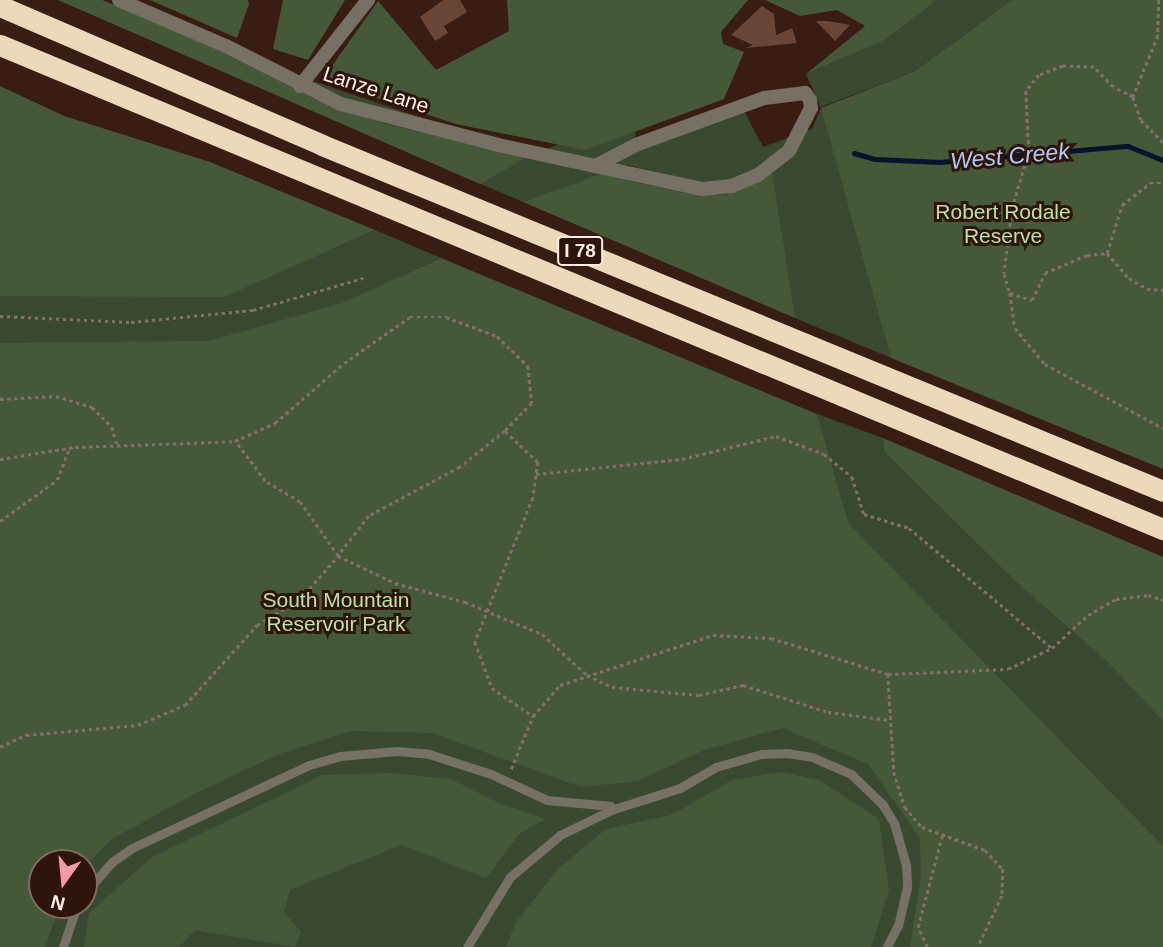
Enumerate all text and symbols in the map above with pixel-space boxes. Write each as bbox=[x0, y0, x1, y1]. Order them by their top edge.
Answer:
street label: Lanze Lane bbox=[320, 61, 432, 119]
water label: West Creek bbox=[949, 137, 1071, 175]
park label: Robert Rodale Reserve bbox=[935, 199, 1071, 249]
road number: I 78 bbox=[556, 235, 604, 266]
park label: South Mountain Reservoir Park bbox=[262, 587, 410, 637]
north arrow bbox=[28, 849, 98, 919]
text: N bbox=[49, 891, 67, 915]

